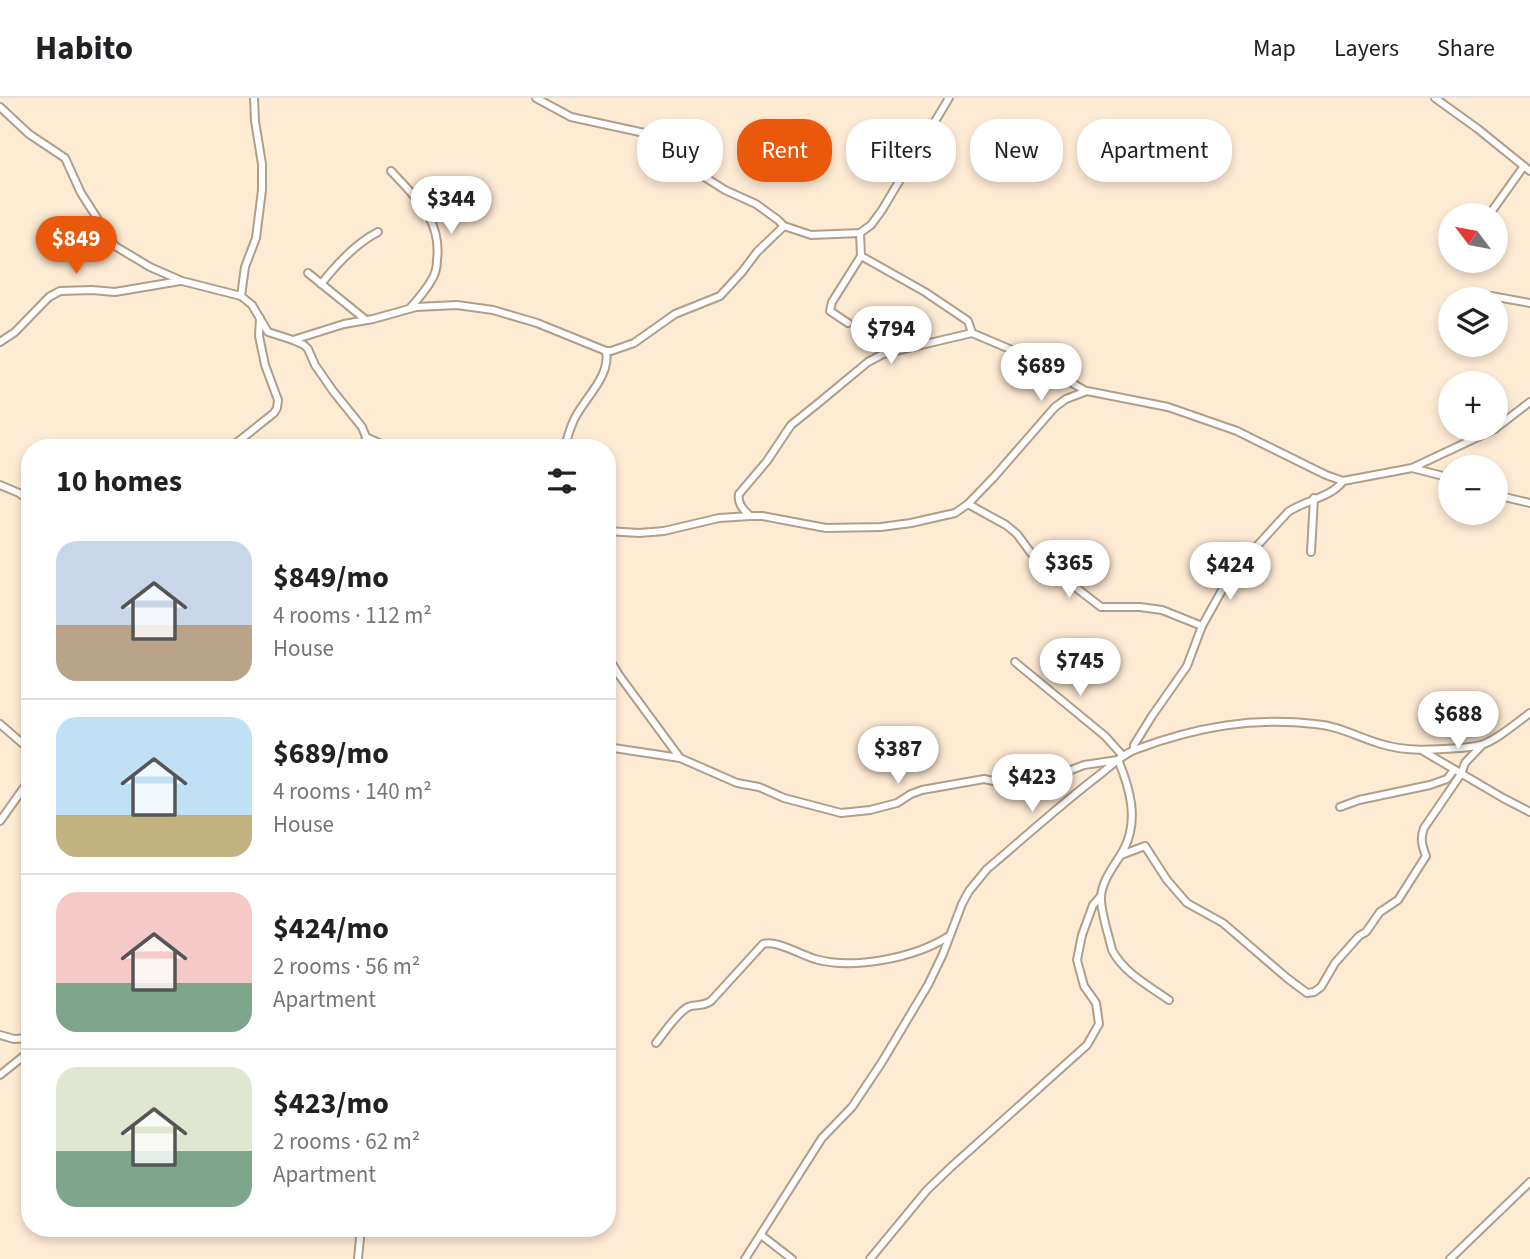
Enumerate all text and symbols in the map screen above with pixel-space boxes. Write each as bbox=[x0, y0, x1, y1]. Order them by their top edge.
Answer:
text: Habito bbox=[35, 25, 133, 72]
text: Map bbox=[1253, 31, 1296, 66]
text: Layers bbox=[1334, 31, 1399, 66]
text: Share bbox=[1437, 31, 1495, 66]
chip: Buy bbox=[637, 119, 723, 182]
chip: Rent bbox=[737, 119, 832, 182]
chip: Filters bbox=[846, 119, 956, 182]
chip: New bbox=[970, 119, 1063, 182]
chip: Apartment bbox=[1077, 119, 1232, 182]
pin: $344 bbox=[410, 176, 492, 236]
text: $344 bbox=[427, 182, 475, 215]
north arrow bbox=[1438, 203, 1508, 273]
map controls bbox=[1438, 203, 1508, 525]
pin: $849 bbox=[35, 216, 117, 276]
text: $849 bbox=[52, 222, 100, 255]
button: layers bbox=[1438, 287, 1508, 357]
pin: $794 bbox=[850, 306, 932, 366]
text: $794 bbox=[867, 312, 915, 345]
pin: $689 bbox=[1000, 344, 1082, 403]
text: $689 bbox=[1017, 349, 1065, 382]
button: + bbox=[1438, 371, 1508, 441]
button: − bbox=[1438, 455, 1508, 525]
text: 10 homes bbox=[56, 460, 182, 503]
icon: filters bbox=[543, 462, 581, 500]
pin: $365 bbox=[1028, 540, 1110, 600]
pin: $424 bbox=[1189, 542, 1271, 602]
text: $365 bbox=[1045, 546, 1093, 579]
text: $424 bbox=[1206, 548, 1254, 581]
text: $849/mo bbox=[273, 556, 389, 599]
icon: home bbox=[112, 569, 196, 653]
text: 4 rooms · 112 m² bbox=[273, 599, 432, 632]
text: House bbox=[273, 632, 334, 665]
pin: $745 bbox=[1039, 638, 1121, 698]
text: $745 bbox=[1056, 644, 1104, 677]
pin: $688 bbox=[1417, 692, 1499, 751]
text: $688 bbox=[1434, 697, 1482, 730]
pin: $387 bbox=[857, 726, 939, 786]
text: $689/mo bbox=[273, 732, 389, 775]
text: $387 bbox=[874, 732, 922, 765]
icon: home bbox=[112, 745, 196, 829]
pin: $423 bbox=[991, 754, 1073, 814]
text: $423 bbox=[1008, 760, 1056, 793]
text: 4 rooms · 140 m² bbox=[273, 775, 432, 808]
text: House bbox=[273, 808, 334, 841]
text: $424/mo bbox=[273, 907, 389, 950]
icon: home bbox=[112, 920, 196, 1004]
text: 2 rooms · 56 m² bbox=[273, 950, 420, 983]
text: Apartment bbox=[273, 983, 376, 1016]
text: $423/mo bbox=[273, 1082, 389, 1125]
icon: home bbox=[112, 1095, 196, 1179]
text: 2 rooms · 62 m² bbox=[273, 1125, 420, 1158]
text: Apartment bbox=[273, 1158, 376, 1191]

